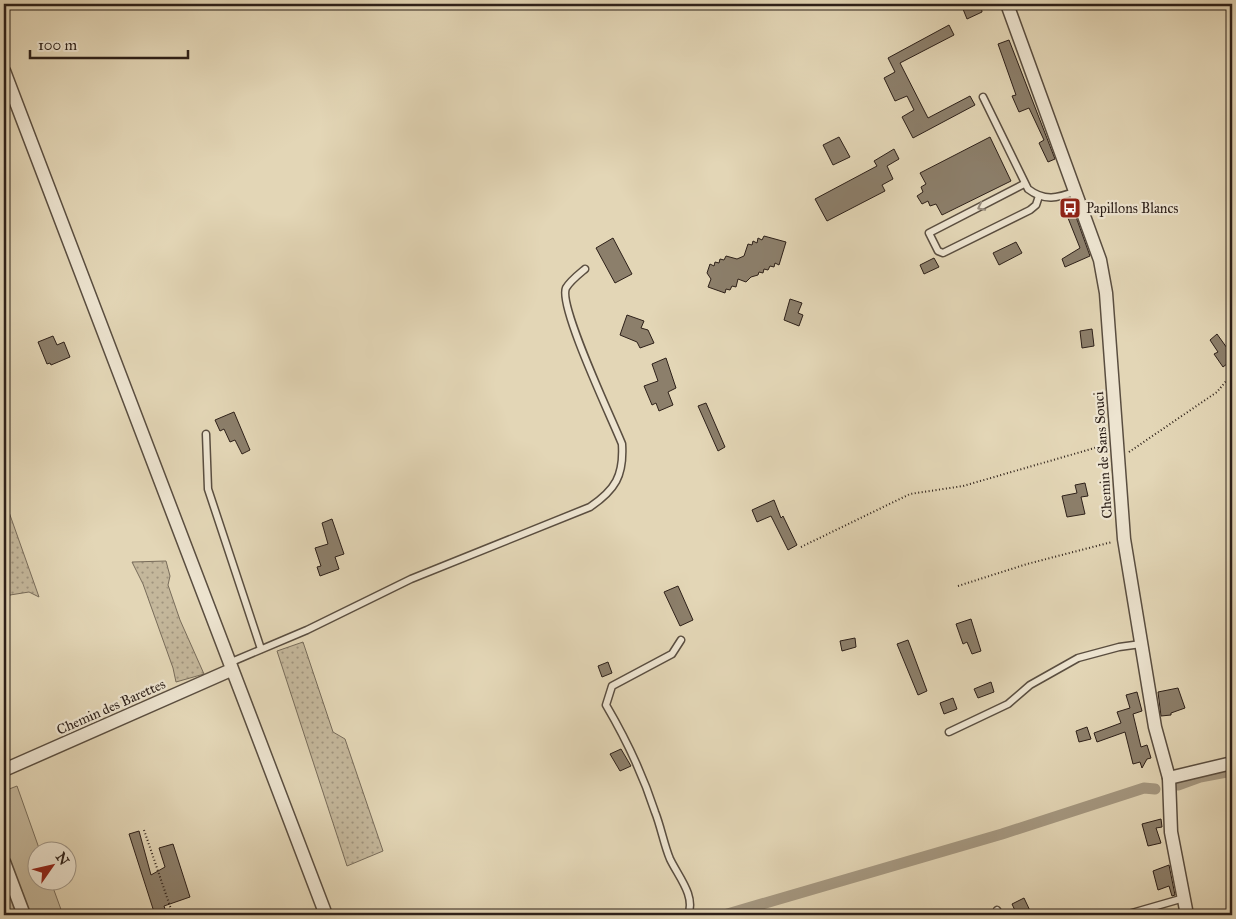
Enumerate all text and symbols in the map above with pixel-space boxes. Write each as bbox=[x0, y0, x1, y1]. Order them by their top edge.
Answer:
scale bar bbox=[30, 28, 188, 60]
text: 100 m bbox=[38, 36, 78, 54]
bus stop icon: Papillons Blancs bbox=[1058, 196, 1082, 220]
place label: Papillons Blancs bbox=[1086, 200, 1178, 217]
one-way arrow bbox=[977, 201, 986, 211]
street label: Chemin de Sans Souci bbox=[1090, 391, 1116, 519]
street label: Chemin des Barettes bbox=[54, 675, 168, 739]
north arrow bbox=[28, 842, 78, 892]
text: N bbox=[52, 849, 73, 869]

